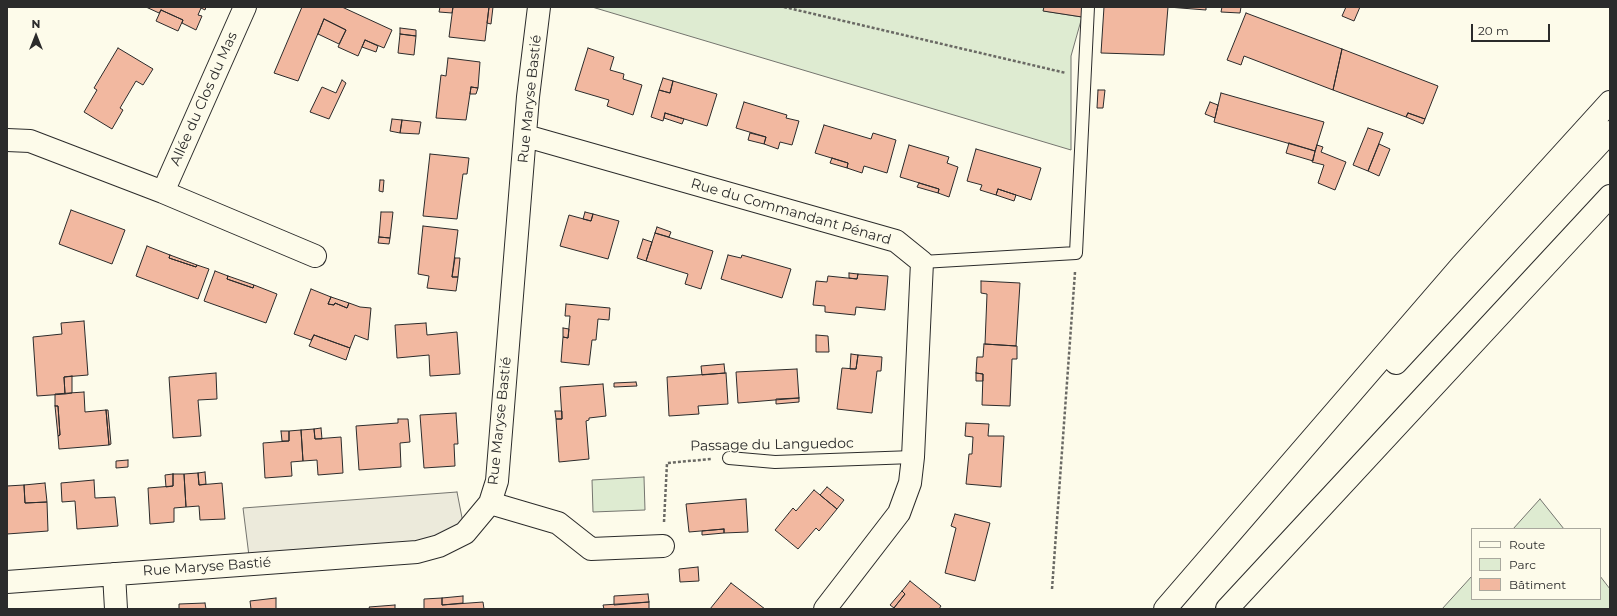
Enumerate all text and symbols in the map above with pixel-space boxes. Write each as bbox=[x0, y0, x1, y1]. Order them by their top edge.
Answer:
north arrow bbox=[16, 16, 56, 56]
scale bar bbox=[1473, 16, 1552, 42]
text: N bbox=[32, 17, 40, 31]
text: 20 m bbox=[1478, 23, 1509, 38]
street label: Allée du Clos du Mas bbox=[167, 29, 241, 169]
street label: Rue Maryse Bastié bbox=[515, 34, 545, 164]
street label: Rue du Commandant Pénard bbox=[689, 175, 893, 249]
street label: Rue Maryse Bastié bbox=[485, 356, 515, 486]
street label: Passage du Languedoc bbox=[690, 435, 854, 455]
legend bbox=[1471, 528, 1601, 600]
text: Route bbox=[1509, 537, 1545, 552]
street label: Rue Maryse Bastié bbox=[142, 554, 272, 580]
text: Parc bbox=[1509, 557, 1536, 572]
text: Bâtiment bbox=[1509, 577, 1566, 592]

